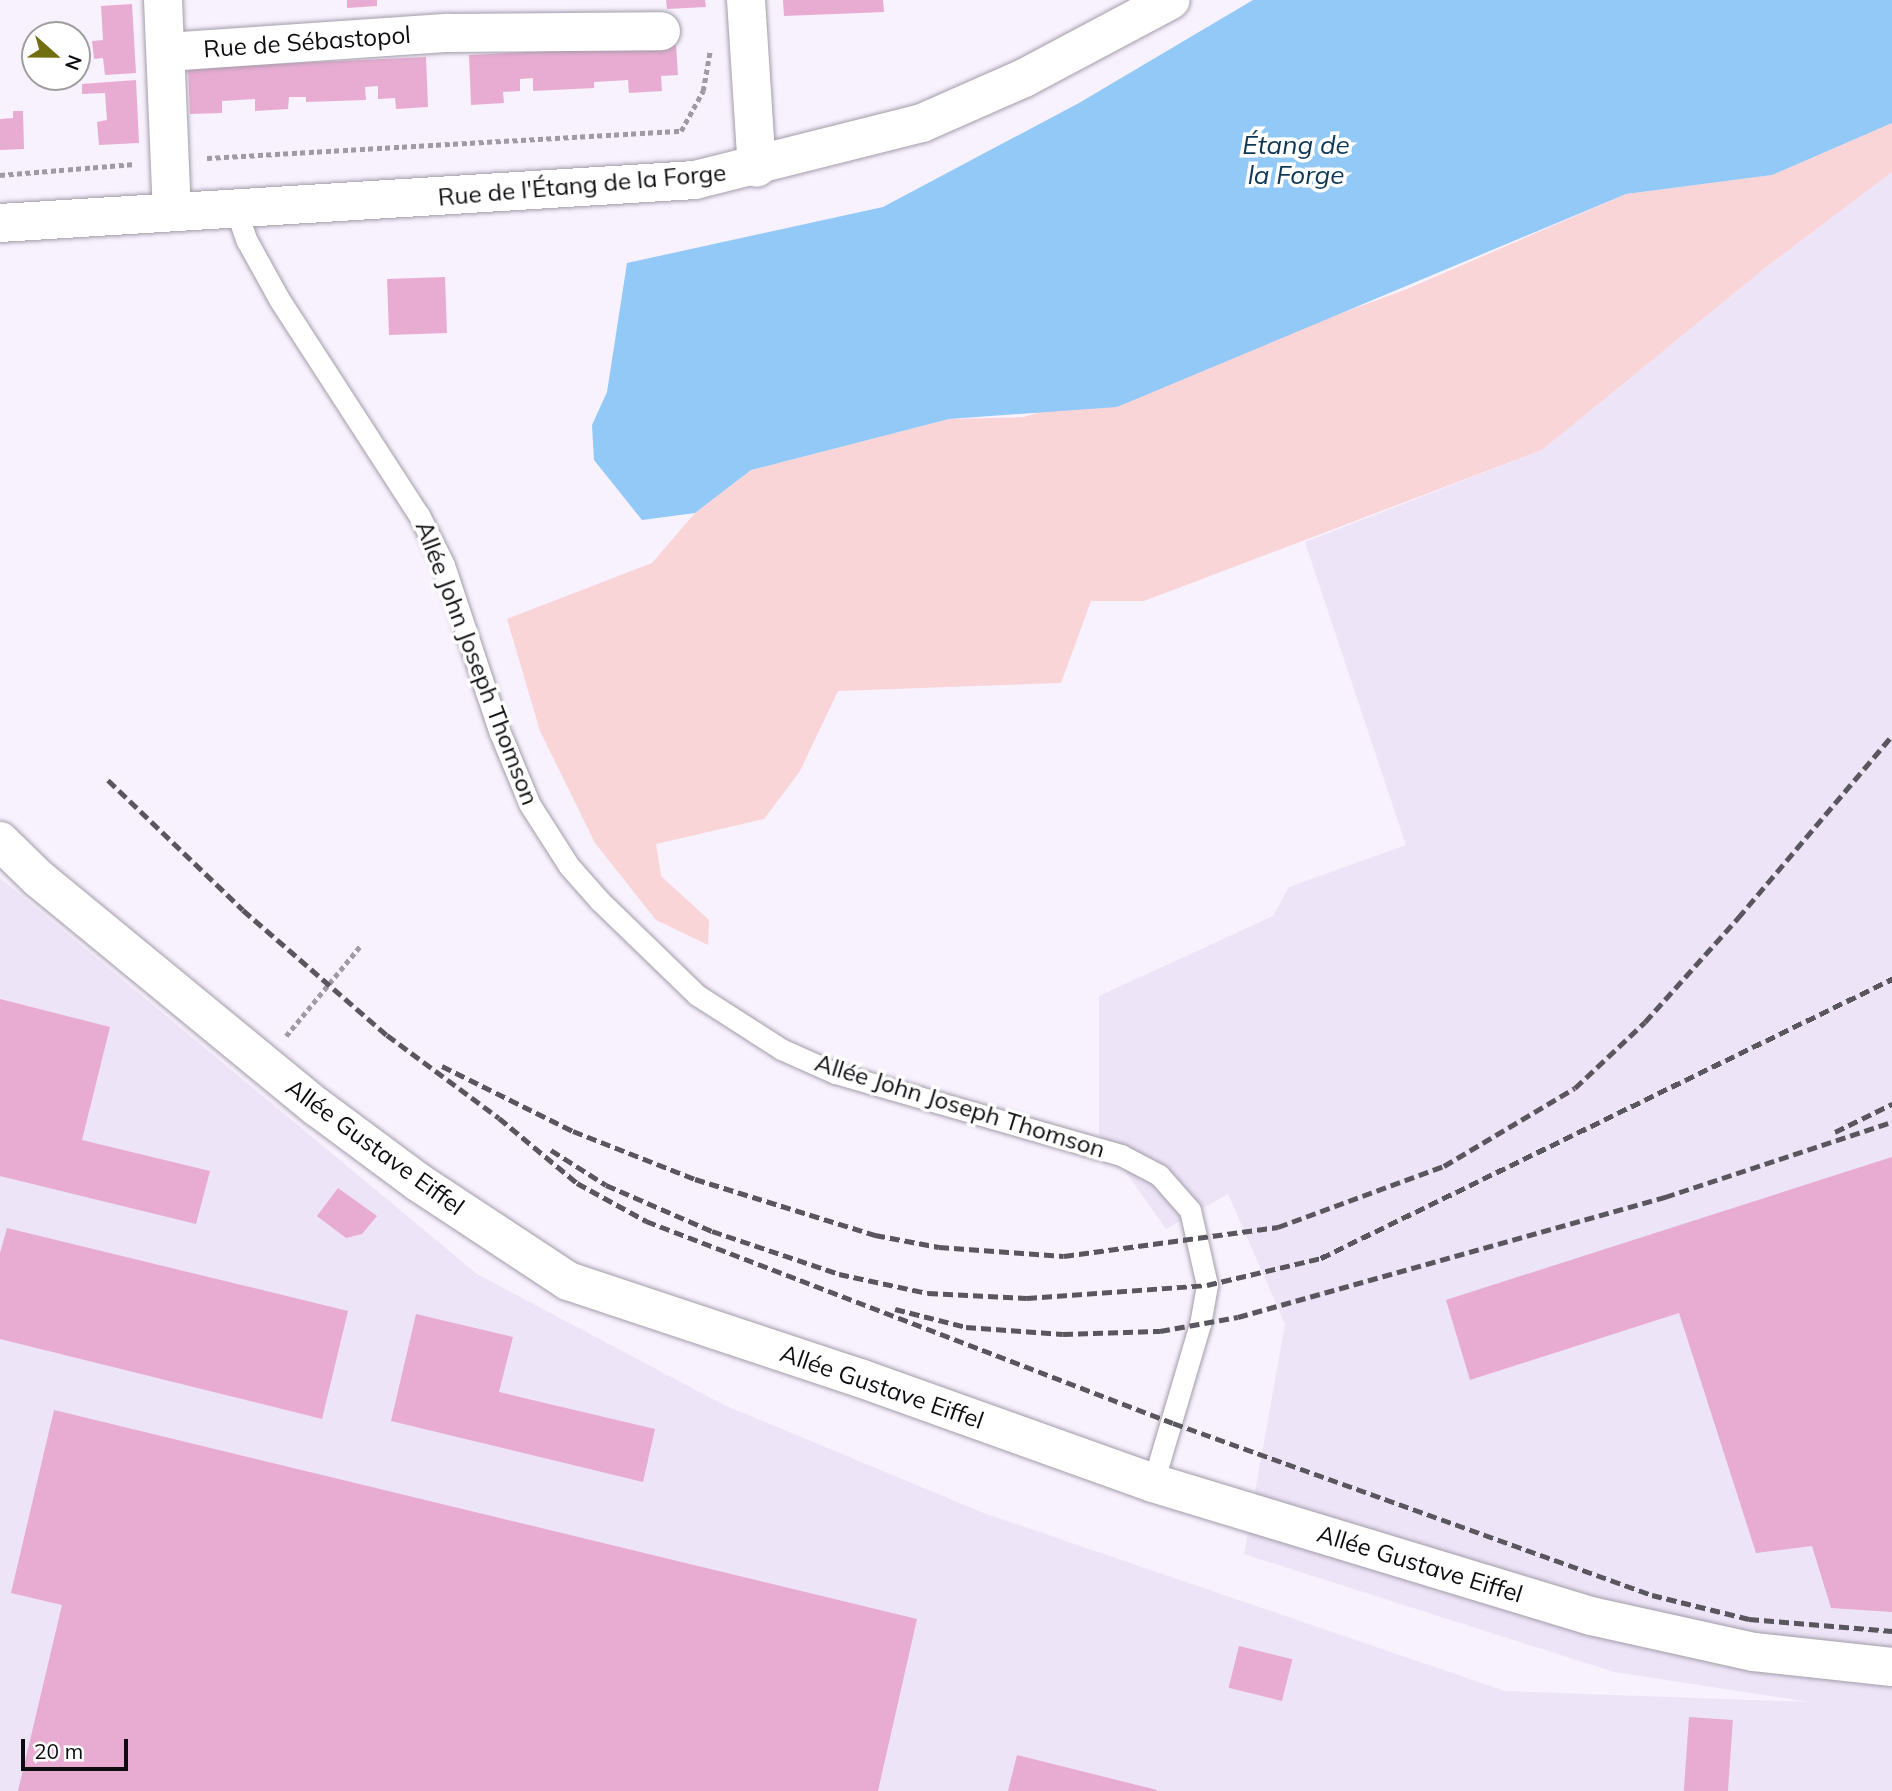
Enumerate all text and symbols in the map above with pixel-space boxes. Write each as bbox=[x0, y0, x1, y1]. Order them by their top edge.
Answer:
street label: Rue de Sébastopol bbox=[202, 20, 412, 64]
north arrow bbox=[21, 21, 91, 91]
text: N bbox=[60, 52, 88, 74]
water label: Étang de la Forge bbox=[1242, 129, 1350, 190]
street label: Rue de l'Étang de la Forge bbox=[437, 158, 727, 212]
street label: Allée John Joseph Thomson bbox=[409, 517, 545, 809]
street label: Allée John Joseph Thomson bbox=[812, 1048, 1108, 1164]
street label: Allée Gustave Eiffel bbox=[280, 1073, 470, 1221]
street label: Allée Gustave Eiffel bbox=[776, 1339, 988, 1435]
street label: Allée Gustave Eiffel bbox=[1314, 1519, 1526, 1609]
scale bar bbox=[24, 1724, 131, 1768]
text: 20 m bbox=[34, 1738, 83, 1764]

